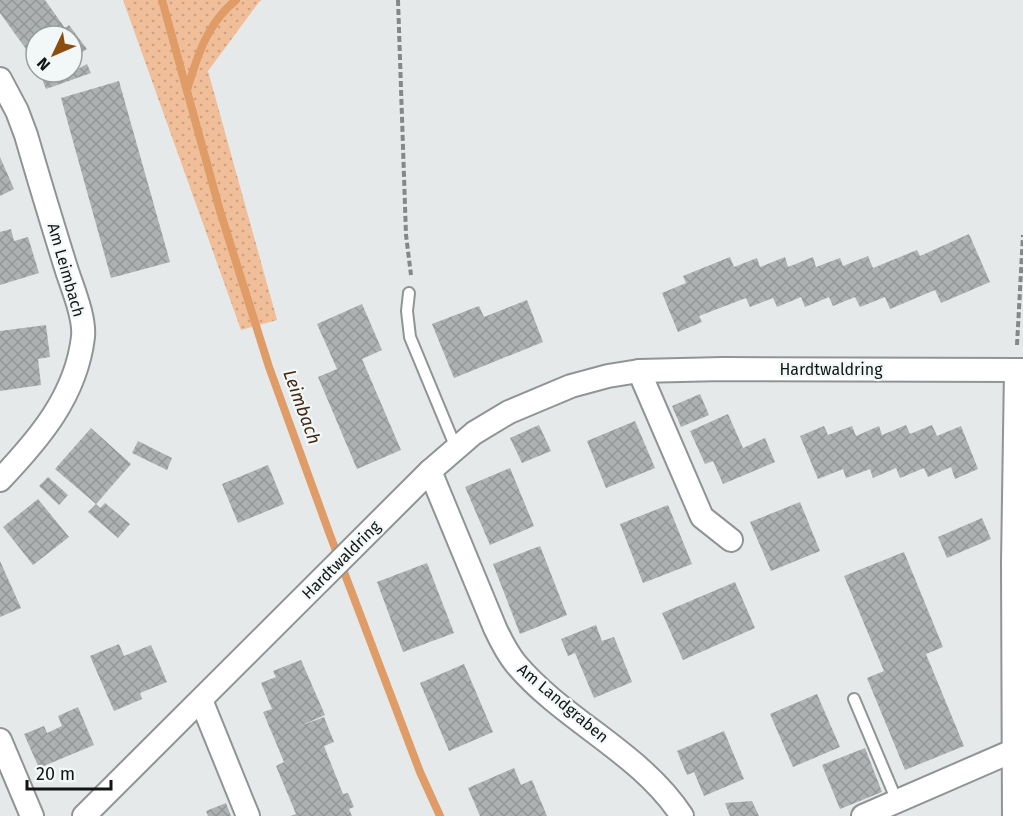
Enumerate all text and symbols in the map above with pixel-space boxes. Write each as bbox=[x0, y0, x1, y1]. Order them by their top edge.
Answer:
north arrow bbox=[24, 24, 84, 84]
text: N bbox=[33, 54, 54, 74]
street label: Am Leimbach bbox=[44, 221, 88, 319]
street label: Hardtwaldring bbox=[779, 360, 883, 379]
water label: Leimbach bbox=[278, 367, 326, 447]
street label: Hardtwaldring bbox=[298, 516, 385, 603]
street label: Am Landgraben bbox=[514, 659, 612, 747]
scale bar bbox=[27, 753, 111, 791]
text: 20 m bbox=[36, 763, 75, 785]

